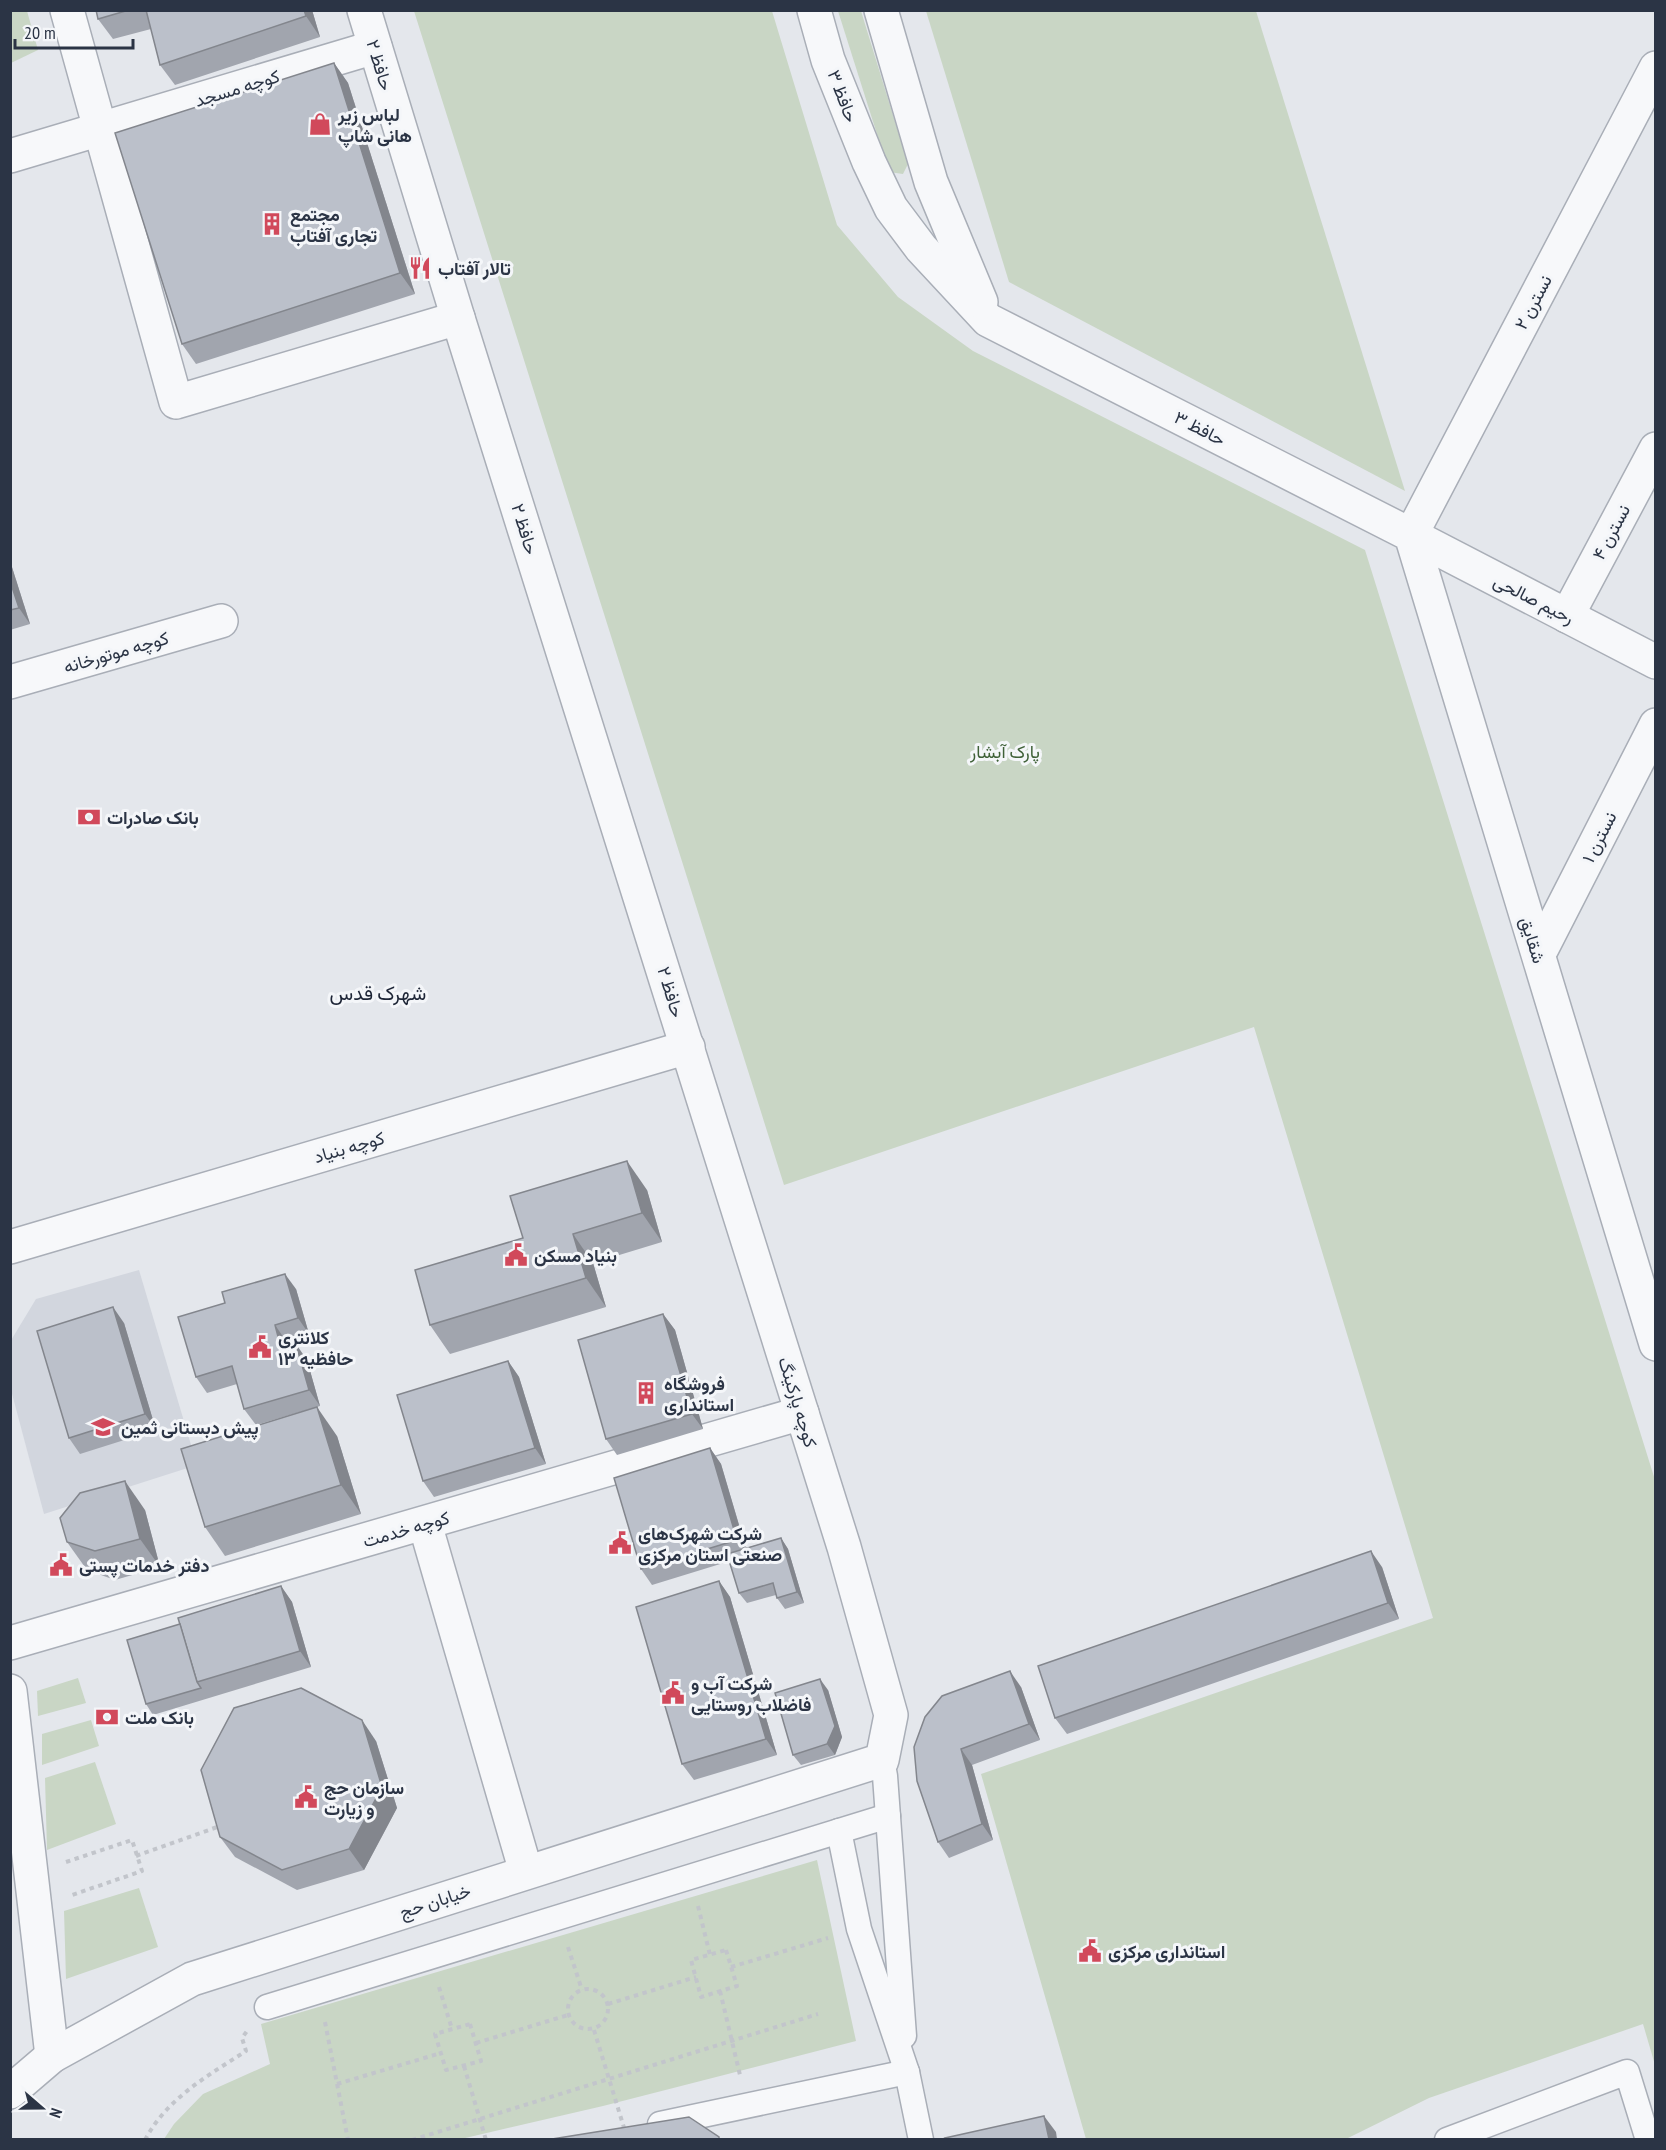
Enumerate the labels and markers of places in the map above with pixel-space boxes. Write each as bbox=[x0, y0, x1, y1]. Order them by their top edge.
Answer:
place label: لباس زیر هانی شاپ bbox=[337, 103, 412, 148]
shop icon: لباس زیر هانی شاپ bbox=[307, 111, 333, 137]
place label: مجتمع تجاری آفتاب bbox=[290, 203, 377, 247]
building icon: مجتمع تجاری آفتاب bbox=[259, 211, 285, 237]
restaurant icon: تالار آفتاب bbox=[407, 255, 433, 281]
place label: تالار آفتاب bbox=[438, 257, 511, 280]
bank icon: بانک صادرات bbox=[76, 804, 102, 830]
place label: بانک صادرات bbox=[107, 806, 199, 829]
public building icon: بنیاد مسکن bbox=[503, 1242, 529, 1268]
place label: بنیاد مسکن bbox=[534, 1244, 617, 1267]
place label: کلانتری ۱۳ حافظیه bbox=[278, 1326, 353, 1370]
public building icon: کلانتری ۱۳ حافظیه bbox=[247, 1334, 273, 1360]
place label: فروشگاه استانداری bbox=[664, 1372, 734, 1416]
building icon: فروشگاه استانداری bbox=[633, 1380, 659, 1406]
school or university icon: پیش دبستانی ثمین bbox=[90, 1414, 116, 1440]
place label: پیش دبستانی ثمین bbox=[121, 1416, 259, 1440]
place label: شرکت شهرک‌های صنعتی استان مرکزی bbox=[638, 1522, 782, 1566]
public building icon: شرکت شهرک‌های صنعتی استان مرکزی bbox=[607, 1530, 633, 1556]
public building icon: دفتر خدمات پستی bbox=[48, 1552, 74, 1578]
place label: دفتر خدمات پستی bbox=[79, 1554, 209, 1578]
place label: شرکت آب و فاضلاب روستایی bbox=[691, 1672, 811, 1716]
public building icon: شرکت آب و فاضلاب روستایی bbox=[660, 1680, 686, 1706]
bank icon: بانک ملت bbox=[94, 1704, 120, 1730]
place label: بانک ملت bbox=[125, 1706, 194, 1729]
place label: سازمان حج و زیارت bbox=[324, 1776, 404, 1820]
public building icon: سازمان حج و زیارت bbox=[293, 1784, 319, 1810]
public building icon: استانداری مرکزی bbox=[1077, 1938, 1103, 1964]
place label: استانداری مرکزی bbox=[1108, 1940, 1225, 1963]

